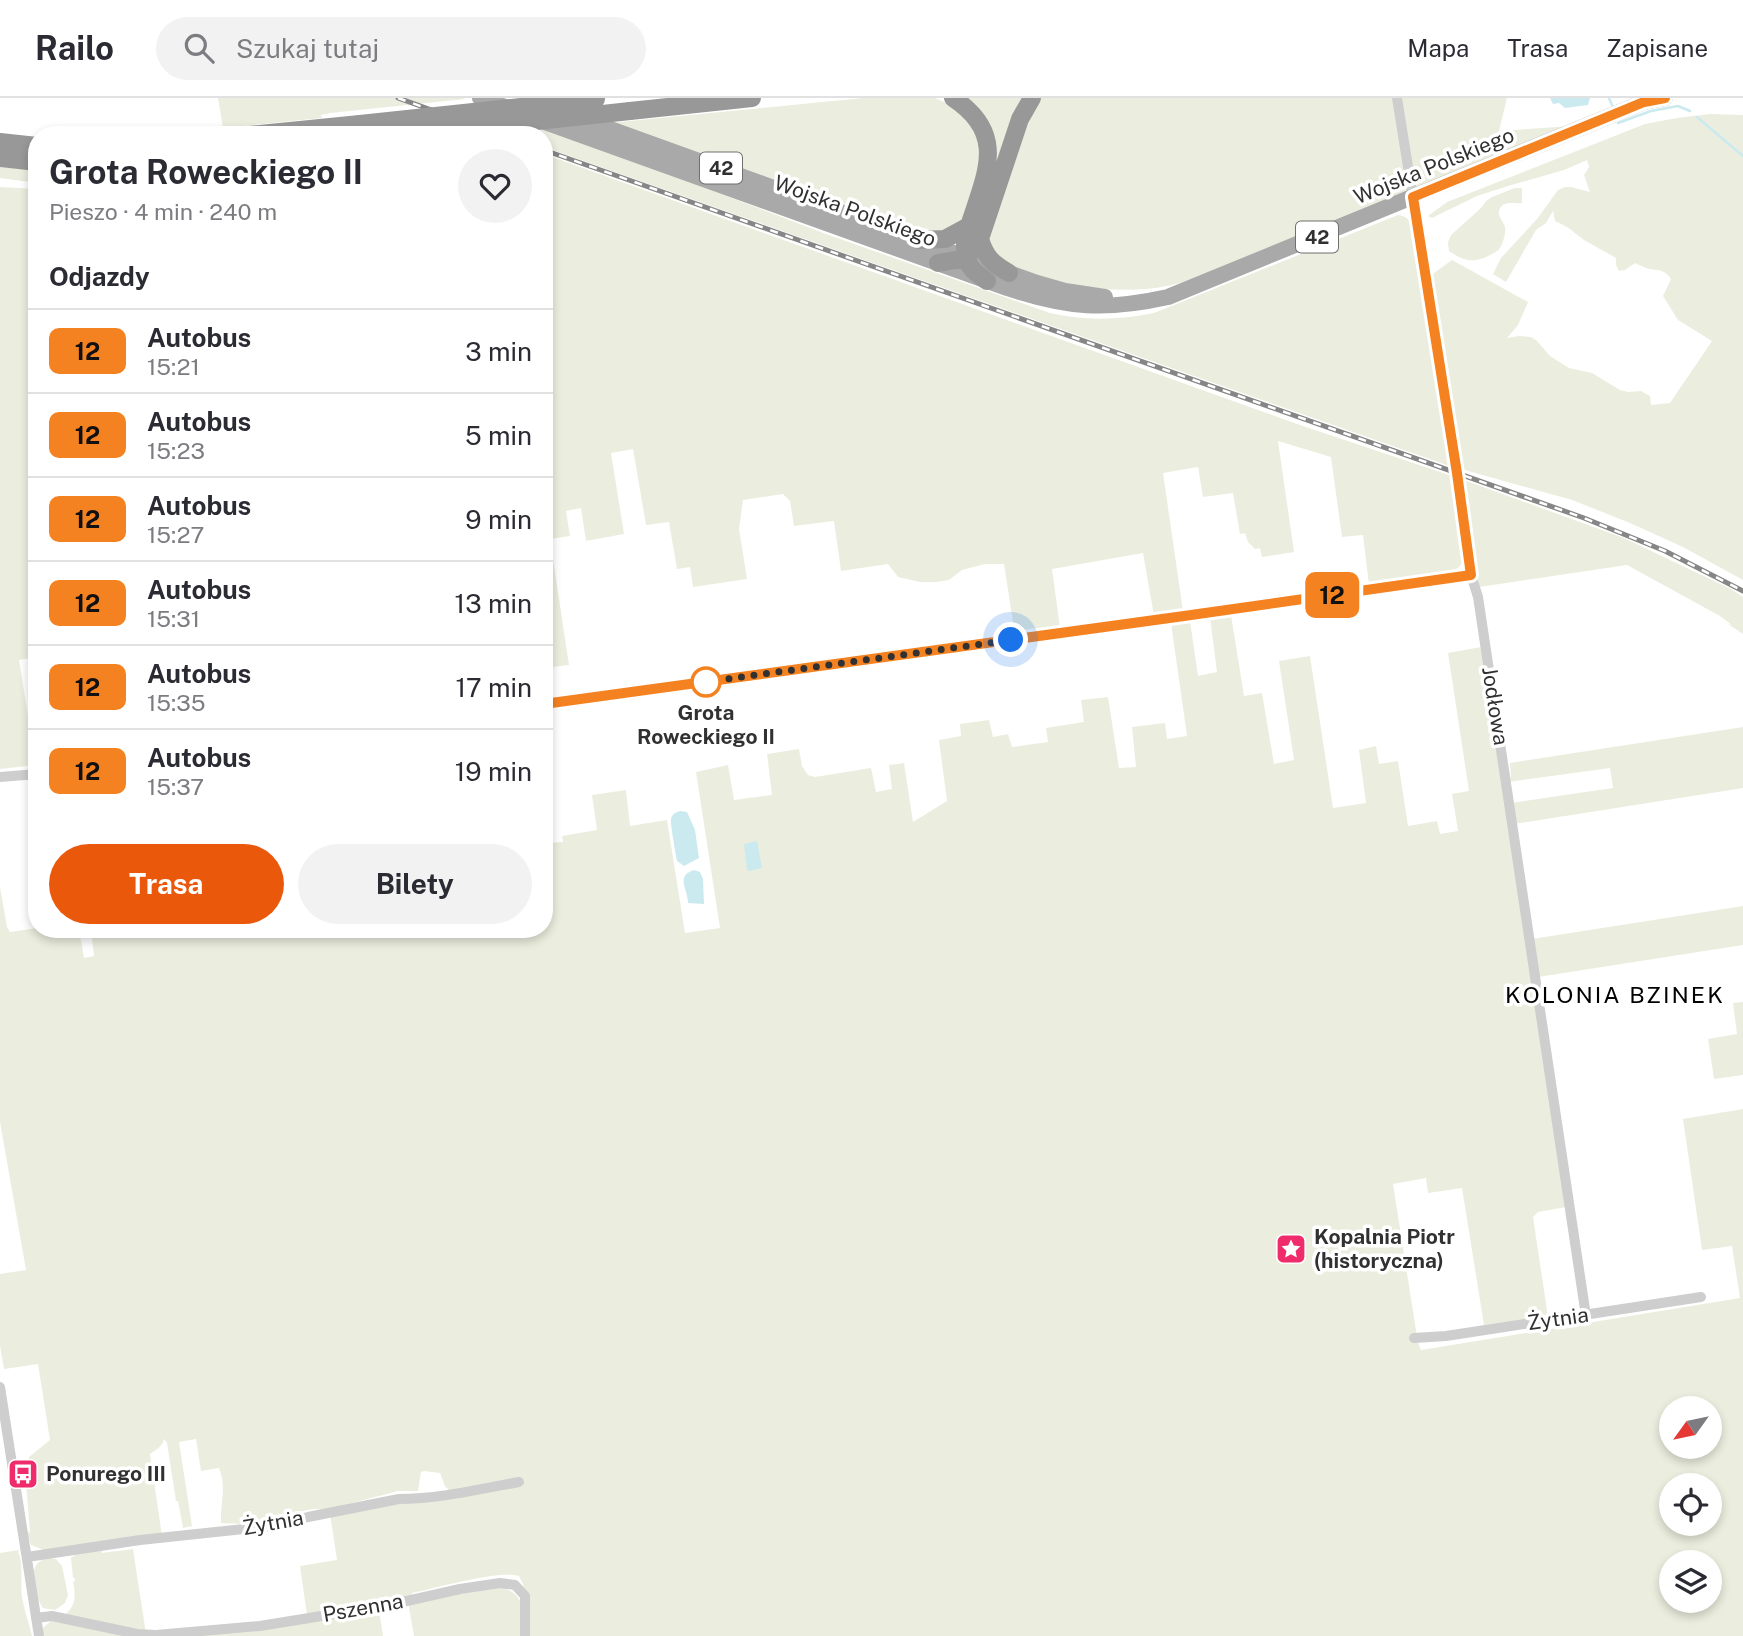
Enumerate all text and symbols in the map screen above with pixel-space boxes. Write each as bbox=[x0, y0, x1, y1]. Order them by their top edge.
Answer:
search box bbox=[156, 17, 646, 80]
text: Railo bbox=[35, 29, 114, 67]
icon: search bbox=[180, 29, 218, 67]
text: Szukaj tutaj bbox=[236, 33, 379, 64]
text: Mapa bbox=[1407, 34, 1469, 62]
text: Trasa bbox=[1507, 34, 1568, 62]
text: Zapisane bbox=[1606, 34, 1708, 62]
street label: Wojska Polskiego bbox=[1350, 122, 1518, 209]
button: heart bbox=[458, 149, 532, 223]
road number: 42 bbox=[700, 152, 742, 184]
text: Grota Roweckiego II bbox=[49, 153, 363, 191]
street label: Wojska Polskiego bbox=[771, 170, 940, 251]
text: Pieszo · 4 min · 240 m bbox=[49, 198, 277, 225]
road number: 42 bbox=[1296, 222, 1338, 252]
text: Odjazdy bbox=[49, 261, 150, 292]
text: Autobus bbox=[147, 322, 251, 353]
text: 3 min bbox=[465, 336, 532, 367]
text: 12 bbox=[75, 337, 100, 365]
text: 15:21 bbox=[147, 353, 200, 380]
text: Autobus bbox=[147, 406, 251, 437]
text: 5 min bbox=[465, 420, 532, 451]
text: 12 bbox=[75, 421, 100, 449]
text: 15:23 bbox=[147, 437, 205, 464]
text: Autobus bbox=[147, 490, 251, 521]
text: 9 min bbox=[465, 504, 532, 535]
text: 12 bbox=[75, 505, 100, 533]
text: 15:27 bbox=[147, 521, 204, 548]
line badge: 12 bbox=[1300, 572, 1364, 618]
text: Autobus bbox=[147, 574, 251, 605]
text: 12 bbox=[1319, 581, 1345, 609]
text: 13 min bbox=[455, 588, 532, 619]
text: 12 bbox=[75, 589, 100, 617]
text: 15:31 bbox=[147, 605, 200, 632]
your location bbox=[993, 622, 1028, 657]
text: Autobus bbox=[147, 658, 251, 689]
street label: Jodłowa bbox=[1477, 665, 1514, 747]
marker: Grota Roweckiego II bbox=[691, 667, 721, 697]
text: 17 min bbox=[455, 672, 532, 703]
text: 12 bbox=[75, 673, 100, 701]
text: 15:35 bbox=[147, 689, 206, 716]
place label: Grota Roweckiego II bbox=[637, 700, 775, 749]
text: Autobus bbox=[147, 742, 251, 773]
text: 19 min bbox=[455, 756, 532, 787]
text: 12 bbox=[75, 757, 100, 785]
text: 15:37 bbox=[147, 773, 204, 800]
button: Trasa bbox=[49, 844, 284, 924]
button: Bilety bbox=[298, 844, 532, 924]
district label: KOLONIA BZINEK bbox=[1505, 981, 1725, 1008]
place label: Kopalnia Piotr (historyczna) bbox=[1314, 1224, 1455, 1273]
place icon: Kopalnia Piotr (historyczna) bbox=[1274, 1232, 1308, 1266]
street label: Żytnia bbox=[1526, 1302, 1590, 1335]
north arrow bbox=[1659, 1396, 1722, 1460]
map controls bbox=[1659, 1396, 1722, 1613]
bus stop icon: Ponurego III bbox=[6, 1457, 40, 1491]
place label: Ponurego III bbox=[46, 1461, 166, 1486]
button: locate bbox=[1659, 1473, 1722, 1536]
street label: Żytnia bbox=[240, 1505, 305, 1540]
button: layers bbox=[1659, 1550, 1722, 1613]
street label: Pszenna bbox=[321, 1588, 405, 1627]

